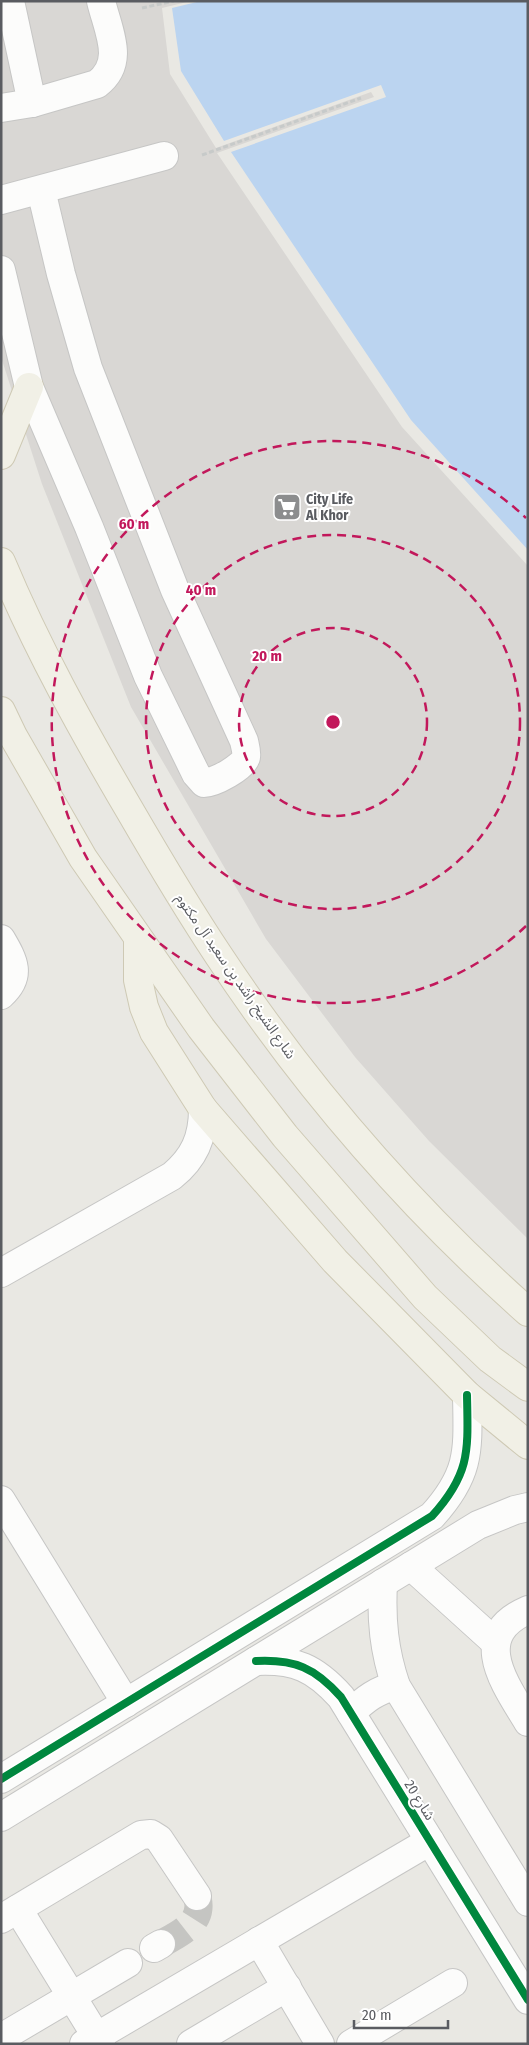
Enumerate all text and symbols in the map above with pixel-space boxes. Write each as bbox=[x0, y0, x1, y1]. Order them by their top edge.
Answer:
place label: City Life Al Khor bbox=[305, 491, 353, 524]
supermarket icon: City Life Al Khor bbox=[272, 492, 302, 522]
text: 60 m bbox=[119, 515, 149, 533]
text: 40 m bbox=[186, 581, 216, 599]
text: 20 m bbox=[251, 647, 282, 665]
centre of rings bbox=[324, 713, 342, 731]
street label: شارع الشيخ راشد بن سعيد آل مكتوم bbox=[170, 890, 299, 1063]
street label: شارع 20 bbox=[399, 1777, 438, 1825]
scale bar bbox=[354, 1998, 448, 2030]
text: 20 m bbox=[362, 2006, 392, 2024]

